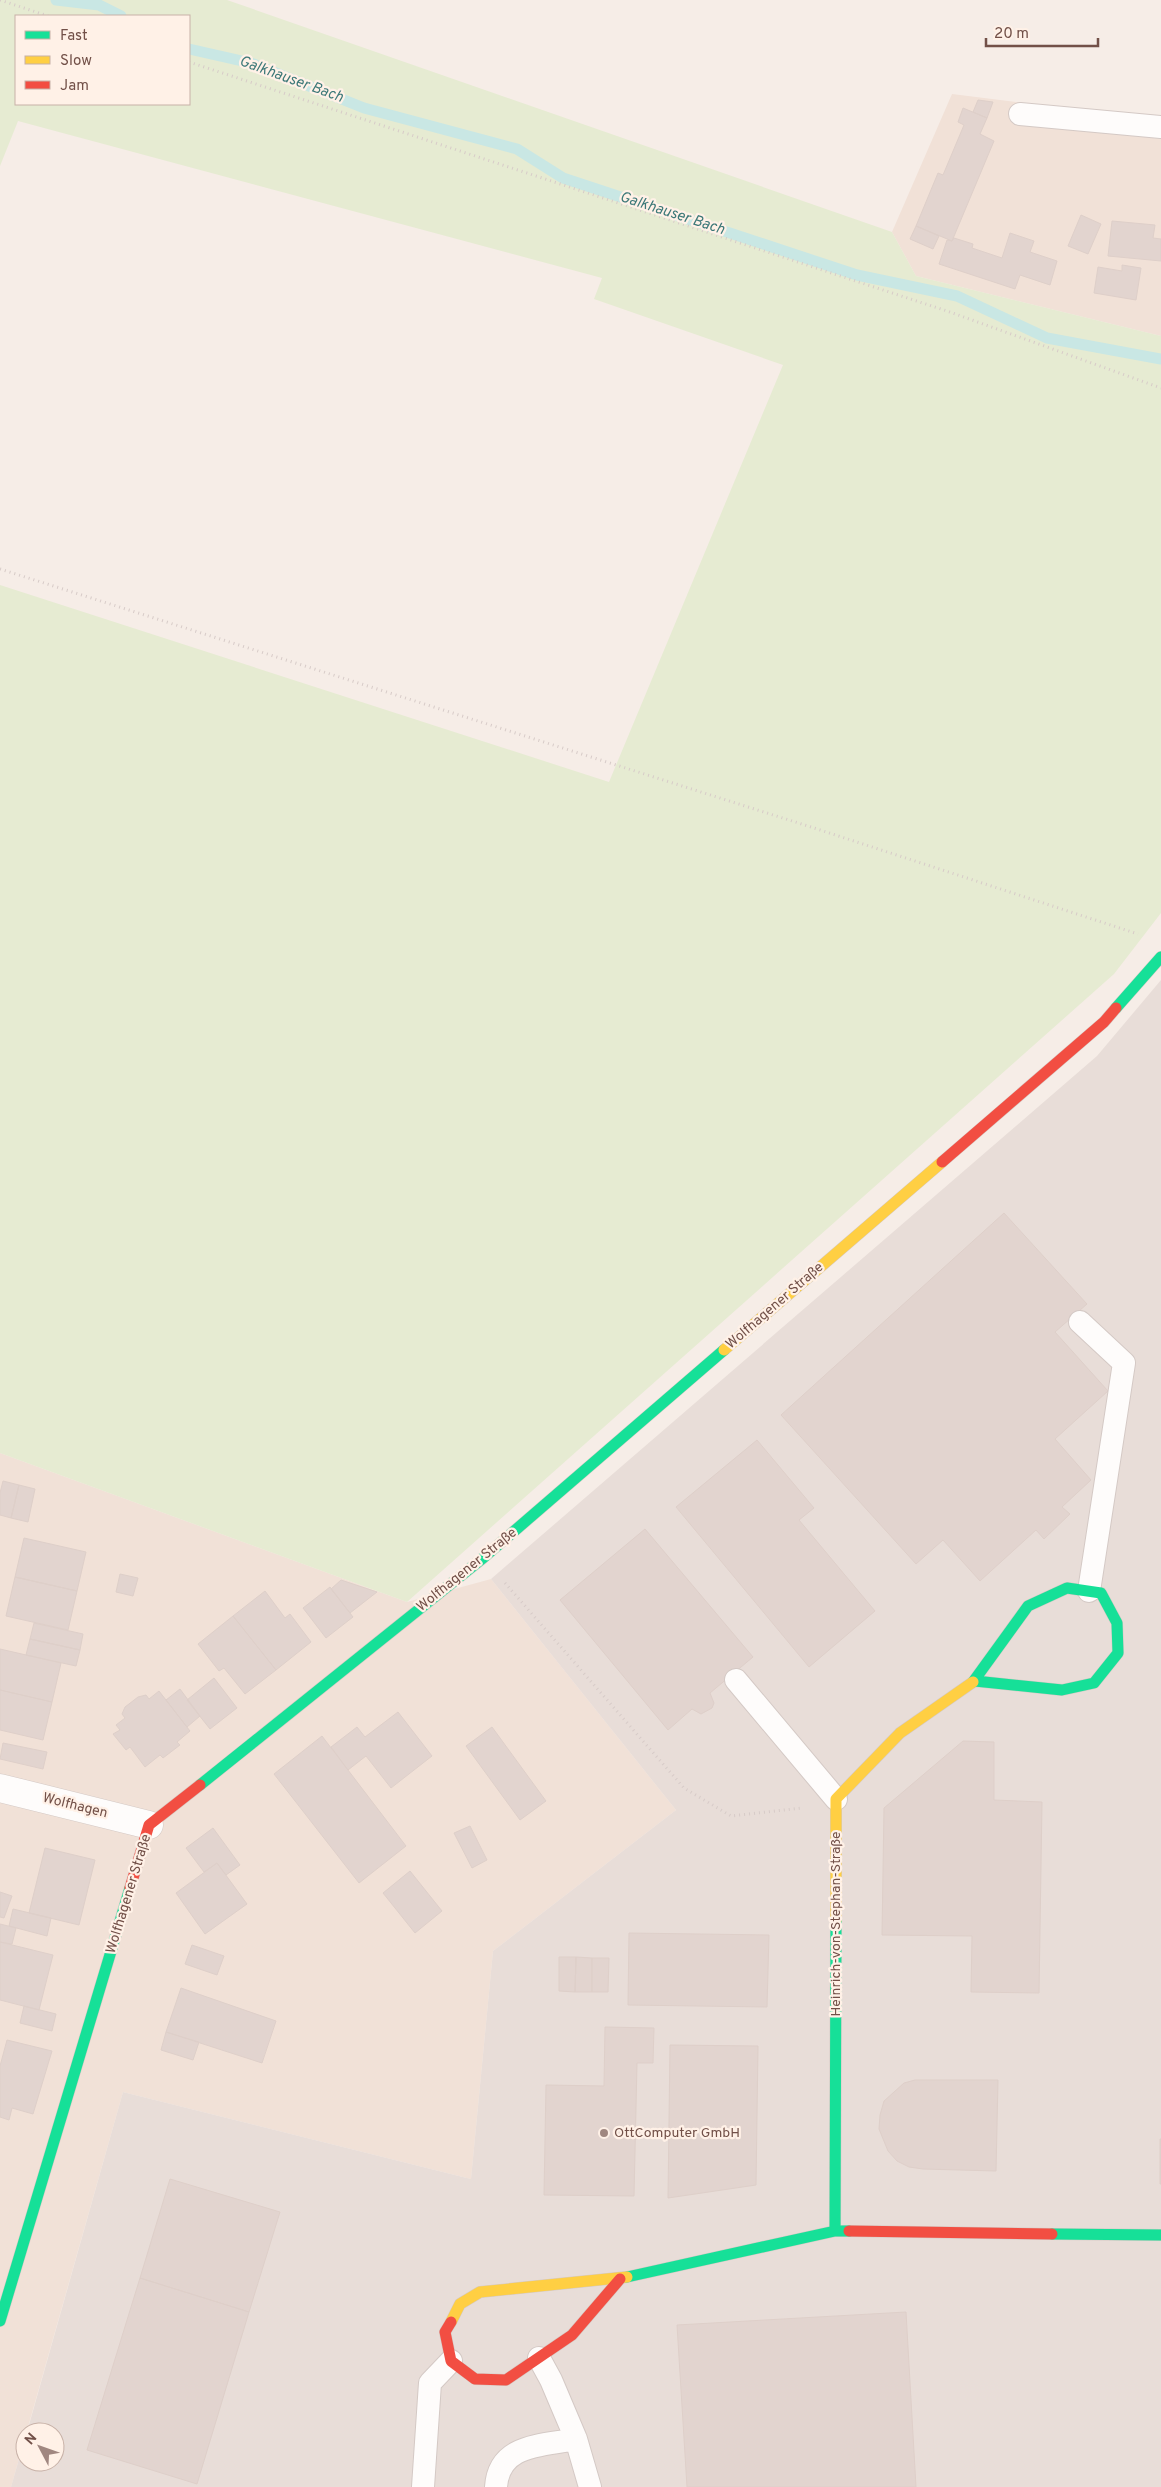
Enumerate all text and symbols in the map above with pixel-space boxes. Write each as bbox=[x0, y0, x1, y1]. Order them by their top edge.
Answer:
legend bbox=[15, 15, 190, 105]
scale bar bbox=[986, 15, 1098, 47]
text: 20 m bbox=[994, 25, 1029, 44]
text: Fast bbox=[60, 27, 88, 46]
text: Slow bbox=[60, 52, 92, 71]
water label: Galkhauser Bach bbox=[236, 52, 346, 108]
text: Jam bbox=[60, 77, 89, 96]
water label: Galkhauser Bach bbox=[617, 188, 727, 240]
street label: Wolfhagener Straße bbox=[723, 1259, 827, 1353]
street label: Wolfhagener Straße bbox=[414, 1524, 520, 1616]
street label: Wolfhagen bbox=[41, 1790, 109, 1822]
street label: Heinrich-von-Stephan-Straße bbox=[828, 1831, 845, 2017]
street label: Wolfhagener Straße bbox=[103, 1832, 155, 1956]
place label: OttComputer GmbH bbox=[614, 2125, 740, 2142]
marker: OttComputer GmbH bbox=[598, 2127, 610, 2139]
north arrow bbox=[15, 2422, 65, 2472]
text: N bbox=[22, 2430, 41, 2449]

